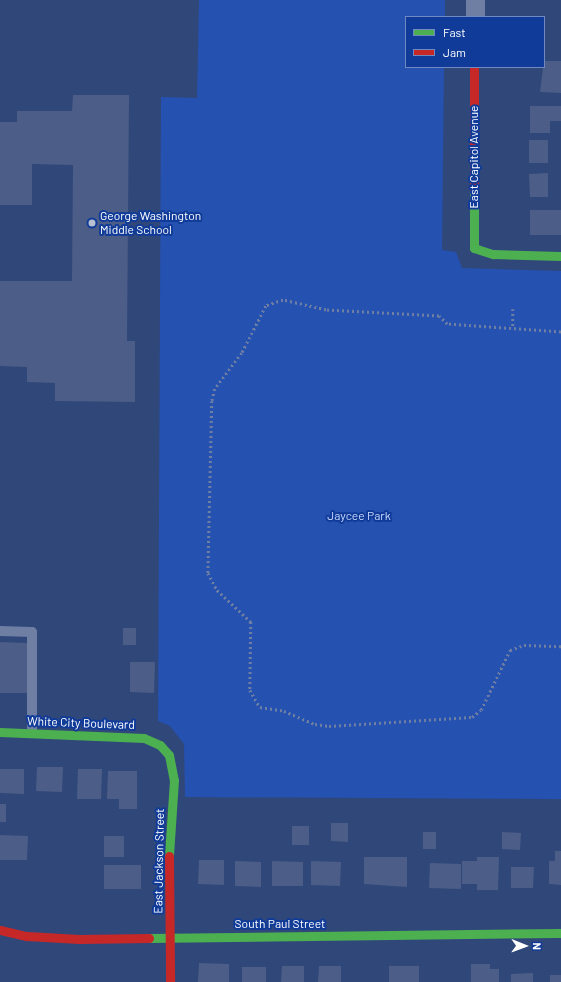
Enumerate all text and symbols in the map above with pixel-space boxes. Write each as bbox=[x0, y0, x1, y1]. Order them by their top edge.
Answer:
legend bbox=[405, 16, 545, 68]
text: Fast bbox=[443, 25, 466, 39]
text: Jam bbox=[443, 45, 466, 59]
street label: East Capitol Avenue bbox=[467, 106, 481, 208]
place label: George Washington Middle School bbox=[100, 209, 201, 237]
marker: George Washington Middle School bbox=[87, 218, 97, 228]
park label: Jaycee Park bbox=[327, 509, 391, 523]
street label: White City Boulevard bbox=[27, 714, 135, 732]
street label: East Jackson Street bbox=[151, 808, 167, 914]
street label: South Paul Street bbox=[235, 917, 325, 931]
north arrow bbox=[505, 926, 545, 966]
text: N bbox=[531, 942, 544, 950]

